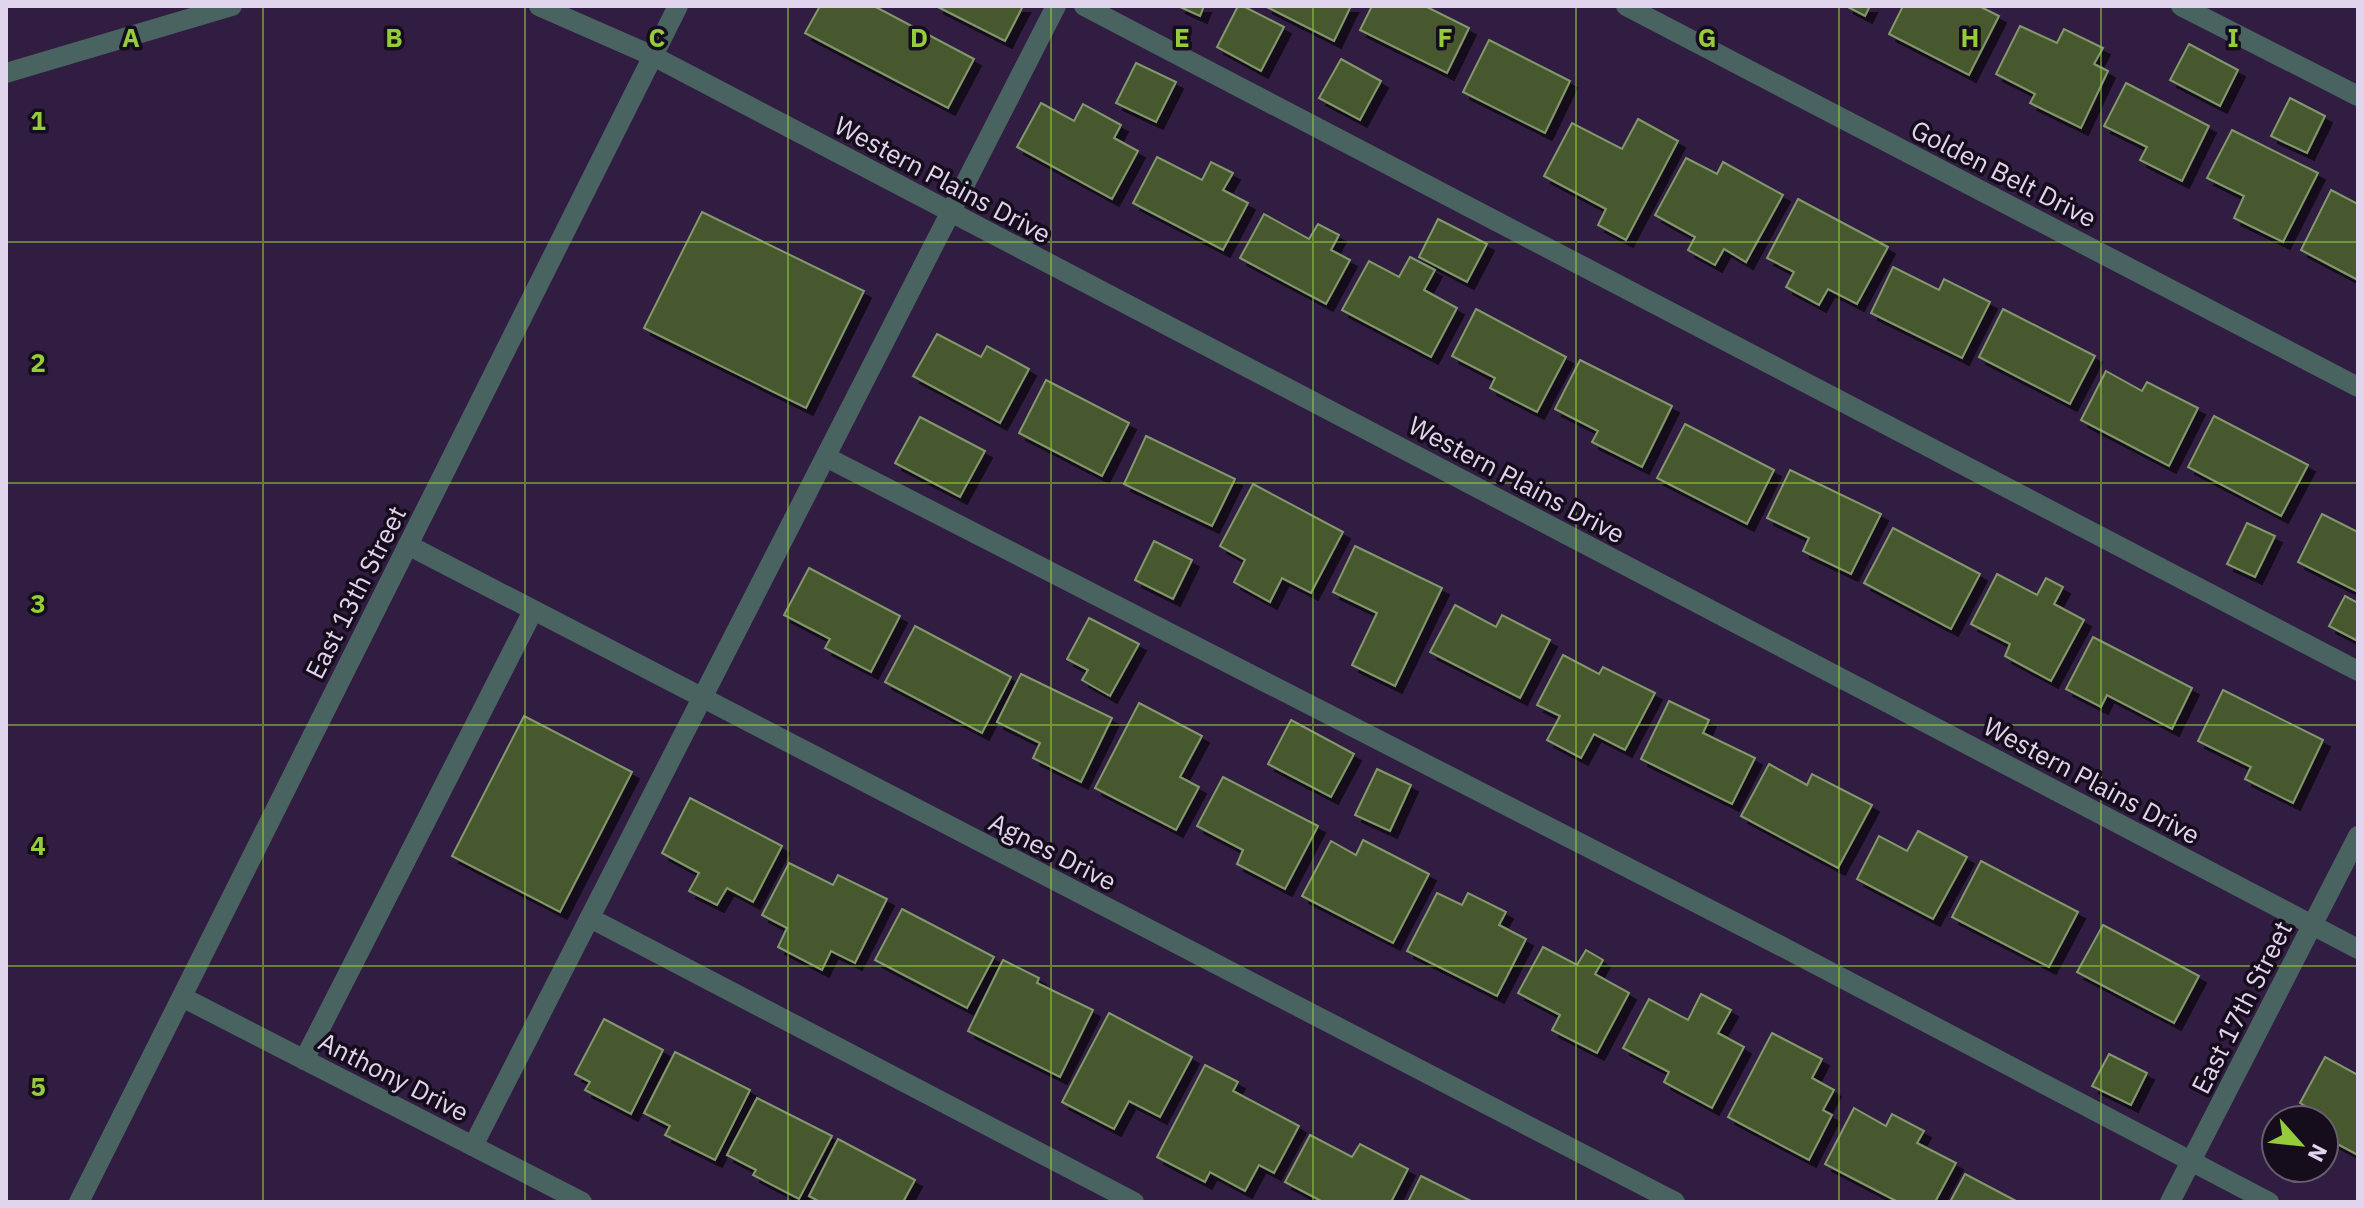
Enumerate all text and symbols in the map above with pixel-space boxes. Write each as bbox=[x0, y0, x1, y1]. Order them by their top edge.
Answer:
text: A bbox=[122, 20, 140, 54]
text: B bbox=[385, 20, 403, 54]
text: C bbox=[649, 20, 666, 54]
text: D bbox=[910, 20, 928, 54]
text: E bbox=[1174, 20, 1190, 54]
text: F bbox=[1437, 20, 1453, 54]
text: G bbox=[1698, 20, 1716, 54]
text: H bbox=[1961, 20, 1979, 54]
text: I bbox=[2227, 20, 2239, 54]
text: 1 bbox=[30, 103, 46, 137]
street label: Western Plains Drive bbox=[829, 108, 1057, 250]
street label: Golden Belt Drive bbox=[1906, 112, 2102, 234]
text: 2 bbox=[30, 345, 46, 379]
street label: Western Plains Drive bbox=[1403, 408, 1631, 550]
street label: East 13th Street bbox=[297, 500, 413, 684]
text: 3 bbox=[30, 586, 46, 620]
street label: Western Plains Drive bbox=[1978, 709, 2206, 851]
street label: Agnes Drive bbox=[984, 804, 1122, 898]
text: 4 bbox=[30, 828, 46, 862]
street label: East 17th Street bbox=[2183, 915, 2299, 1099]
street label: Anthony Drive bbox=[313, 1024, 475, 1128]
text: 5 bbox=[30, 1069, 46, 1103]
north arrow bbox=[2260, 1104, 2340, 1184]
text: N bbox=[2302, 1140, 2335, 1167]

